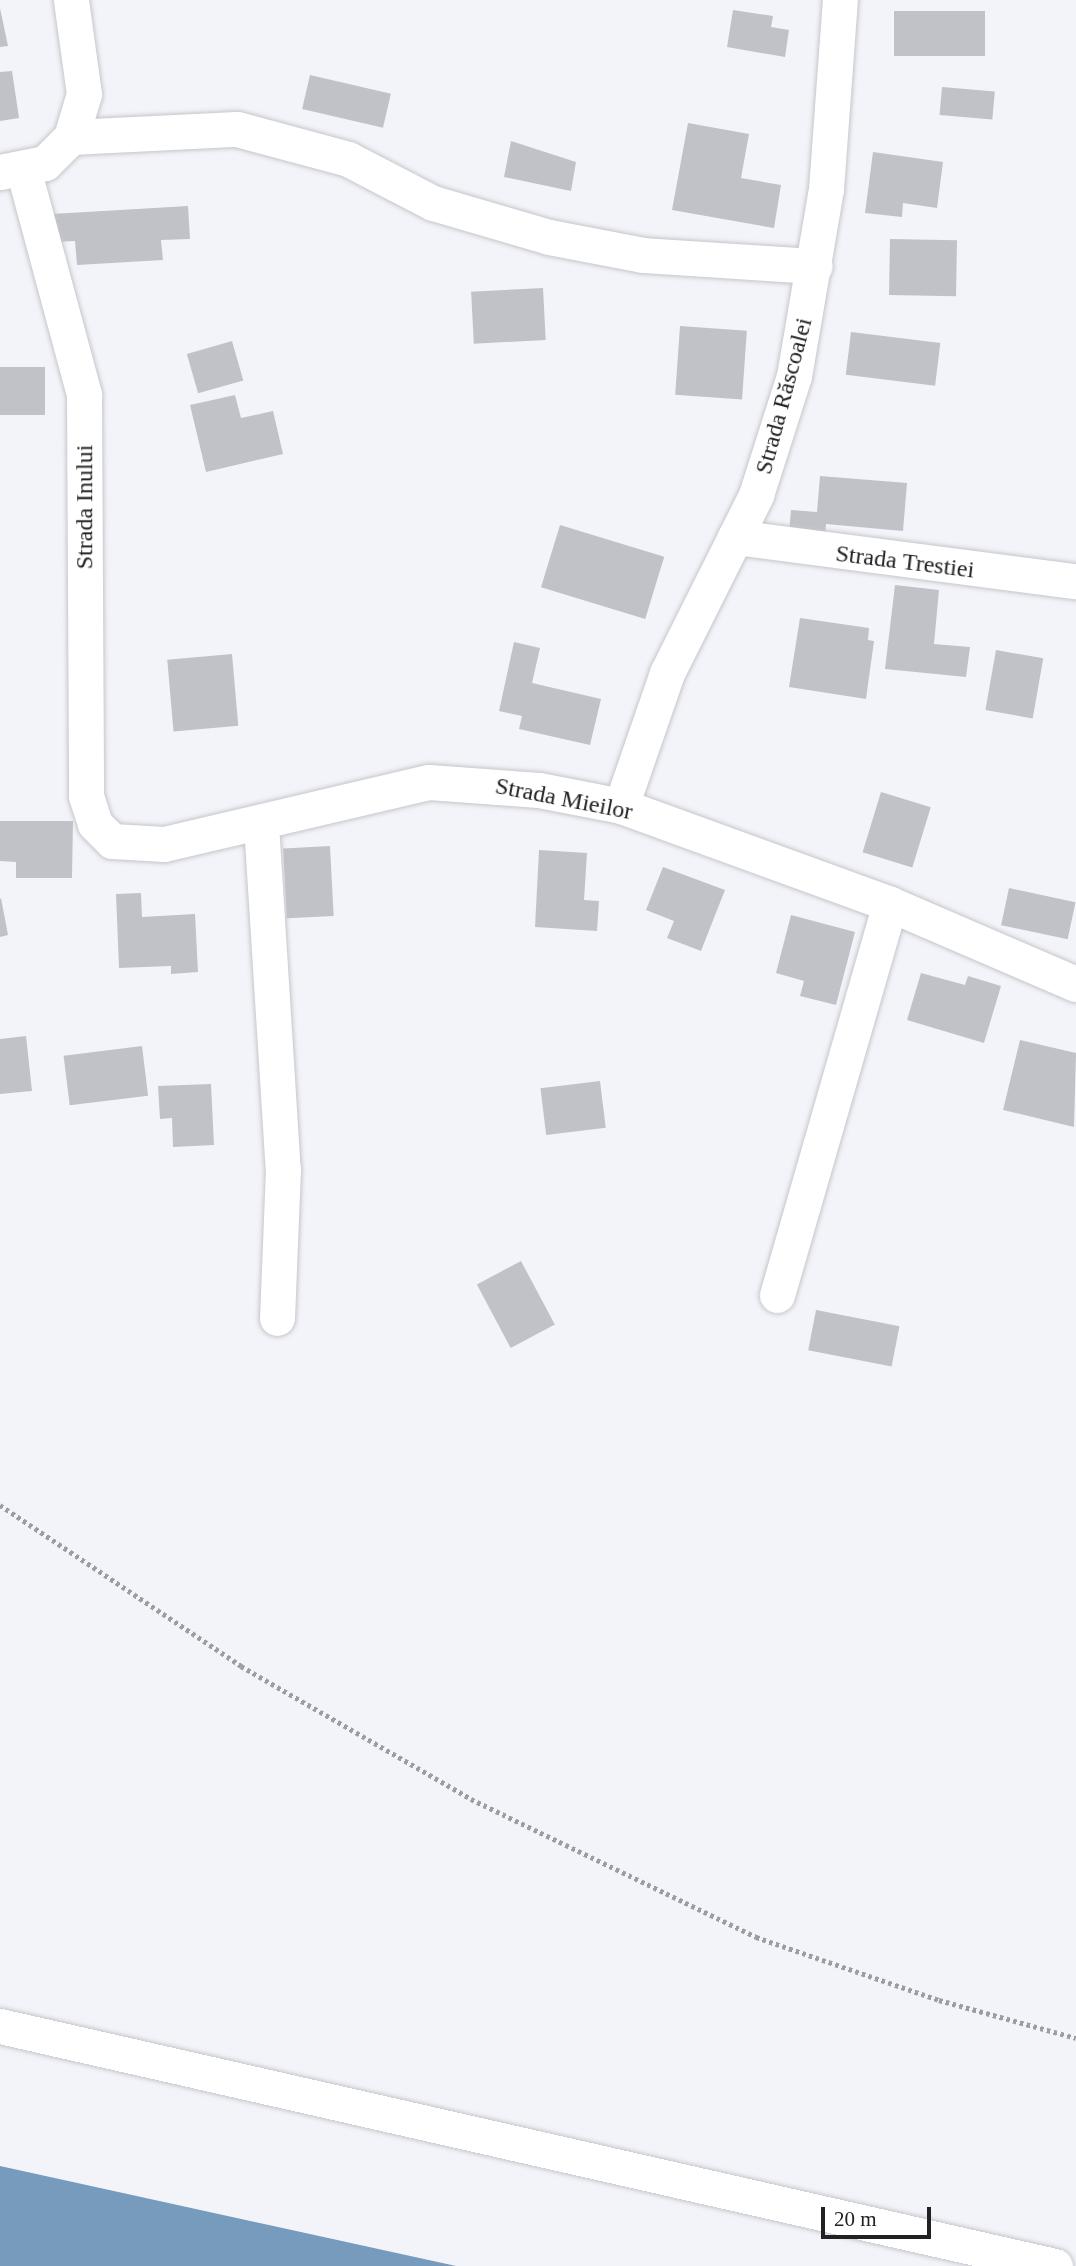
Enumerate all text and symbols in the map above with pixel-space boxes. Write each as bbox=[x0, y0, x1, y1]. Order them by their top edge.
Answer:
street label: Strada Răscoalei bbox=[749, 315, 819, 477]
street label: Strada Inului bbox=[71, 445, 99, 569]
street label: Strada Trestiei bbox=[834, 539, 976, 585]
street label: Strada Mieilor bbox=[493, 772, 635, 826]
scale bar bbox=[824, 2192, 934, 2236]
text: 20 m bbox=[834, 2207, 877, 2231]

